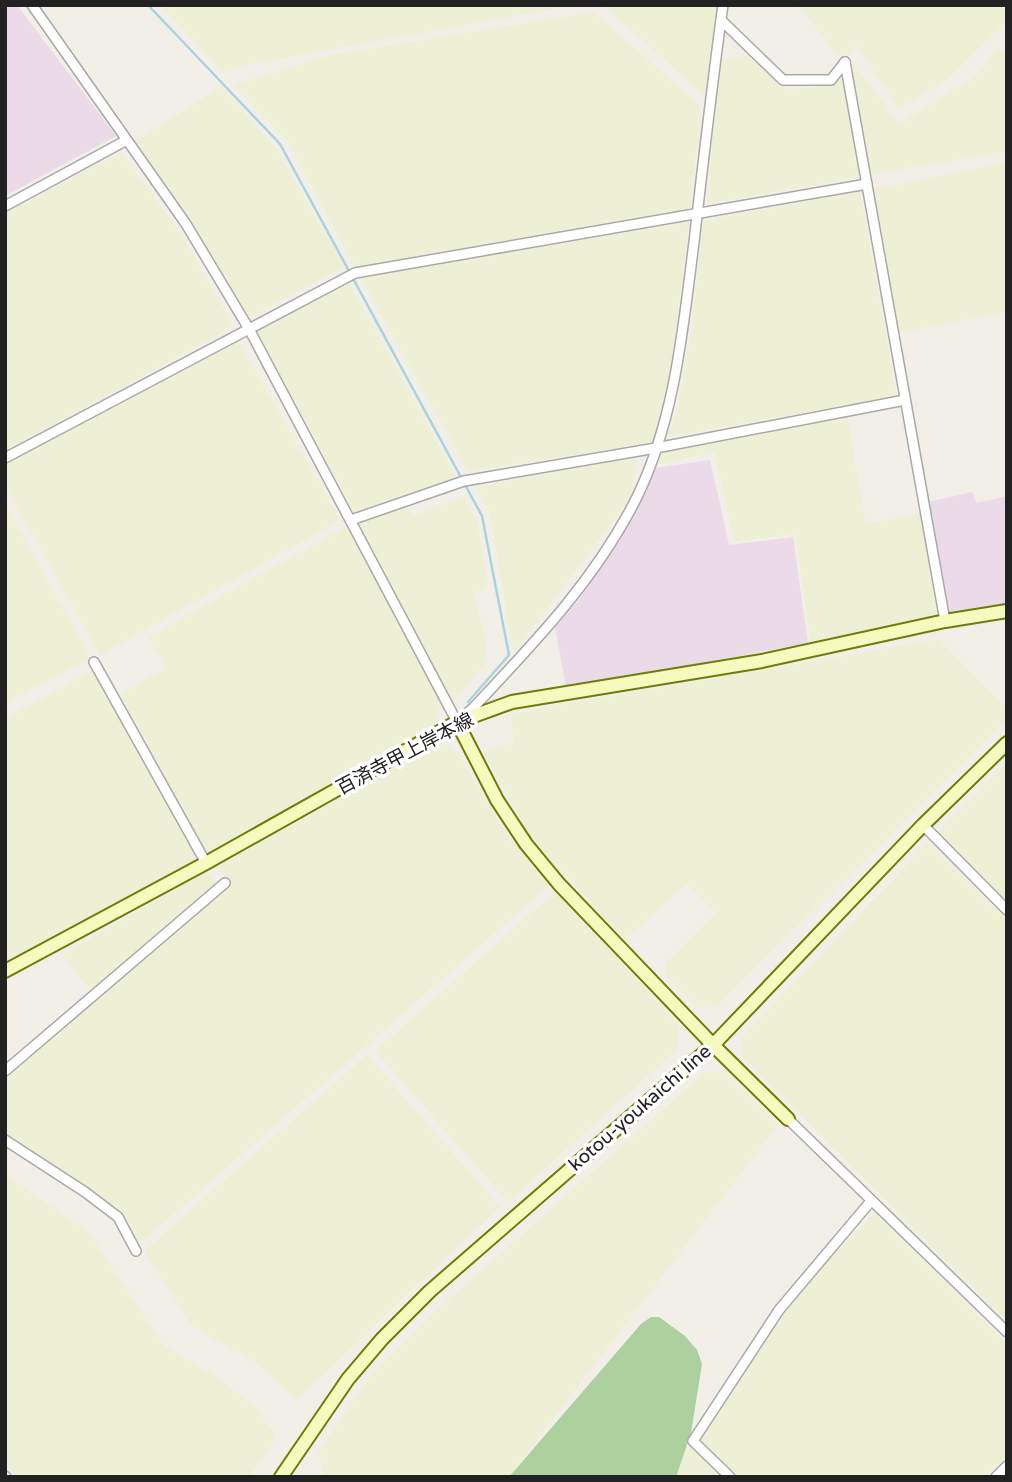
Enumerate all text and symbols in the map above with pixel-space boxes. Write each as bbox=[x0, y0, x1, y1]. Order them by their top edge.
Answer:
street label: 百済寺甲上岸本線 bbox=[333, 709, 477, 799]
street label: kotou-youkaichi line bbox=[564, 1040, 716, 1176]

